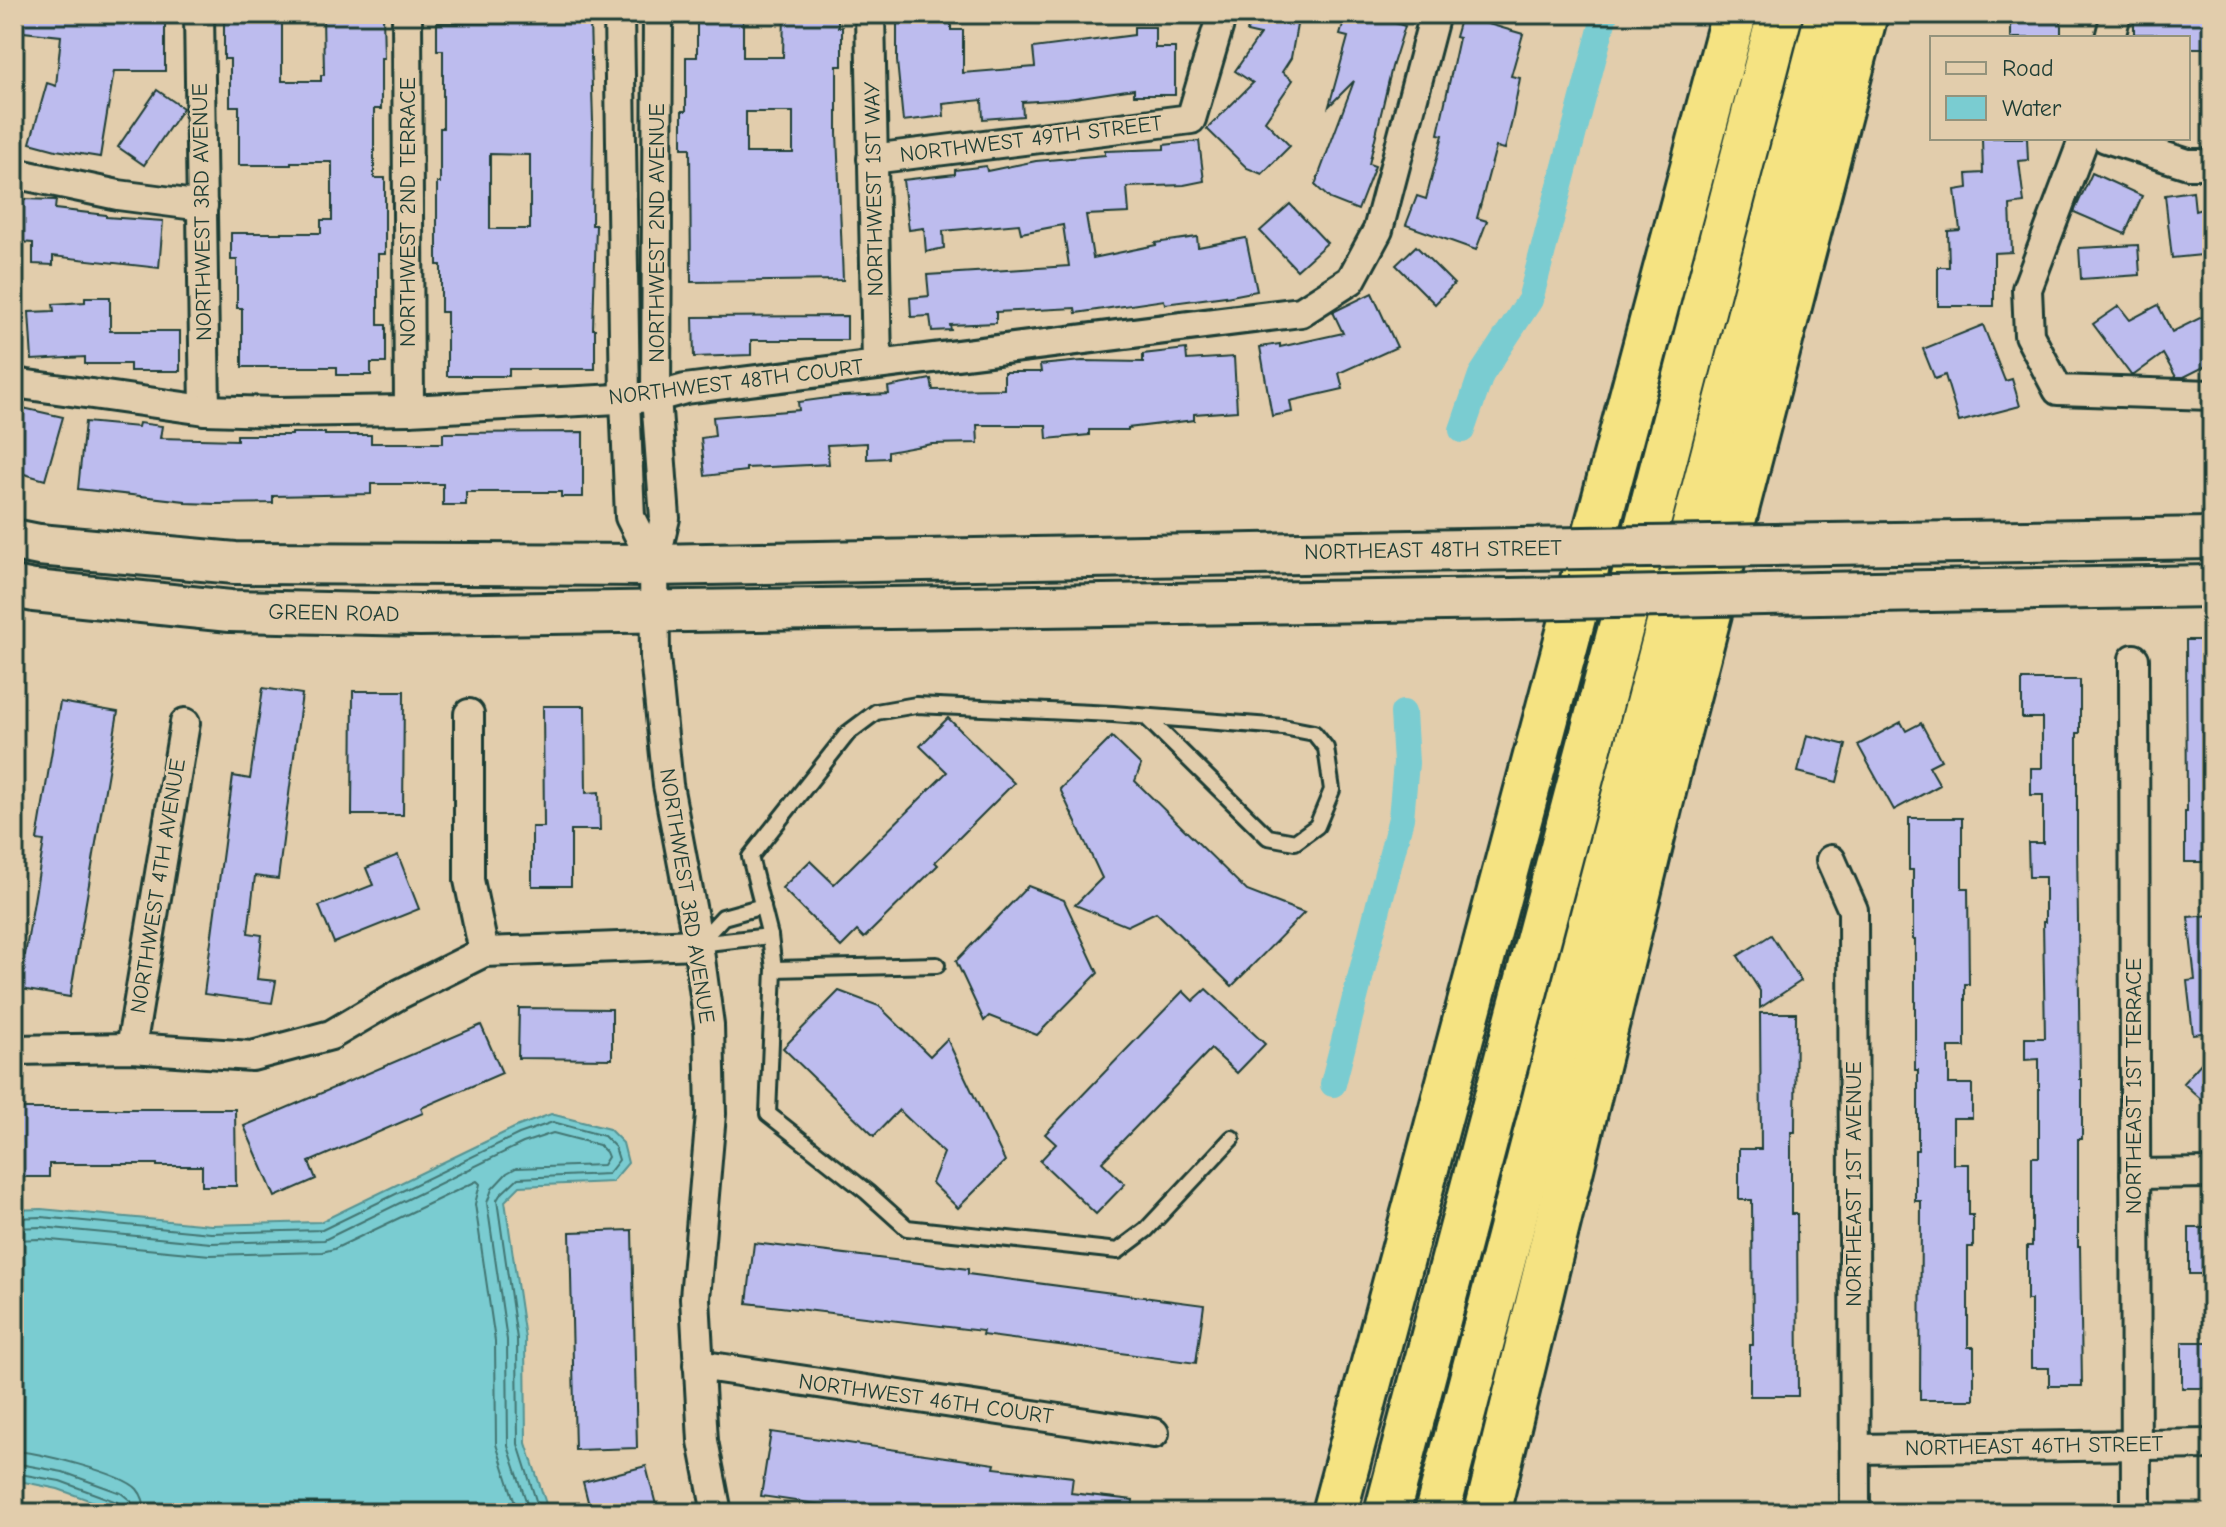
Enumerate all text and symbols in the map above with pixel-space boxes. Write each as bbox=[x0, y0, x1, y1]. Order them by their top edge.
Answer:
legend bbox=[1930, 36, 2190, 140]
text: Road bbox=[2002, 54, 2054, 82]
street label: NORTHWEST 2ND TERRACE bbox=[395, 77, 421, 347]
street label: NORTHWEST 1ST WAY bbox=[859, 81, 889, 297]
street label: NORTHWEST 3RD AVENUE bbox=[187, 83, 217, 341]
text: Water bbox=[2002, 94, 2062, 122]
street label: NORTHWEST 2ND AVENUE bbox=[644, 103, 670, 363]
street label: NORTHWEST 49TH STREET bbox=[898, 110, 1164, 168]
street label: NORTHWEST 48TH COURT bbox=[607, 353, 865, 411]
street label: NORTHEAST 48TH STREET bbox=[1304, 535, 1563, 565]
street label: GREEN ROAD bbox=[268, 599, 400, 627]
street label: NORTHWEST 4TH AVENUE bbox=[125, 757, 191, 1015]
street label: NORTHWEST 3RD AVENUE bbox=[654, 767, 720, 1025]
street label: NORTHEAST 1ST TERRACE bbox=[2121, 958, 2147, 1214]
street label: NORTHEAST 1ST AVENUE bbox=[1841, 1061, 1867, 1307]
street label: NORTHWEST 46TH COURT bbox=[797, 1368, 1056, 1430]
street label: NORTHEAST 46TH STREET bbox=[1905, 1431, 2164, 1461]

